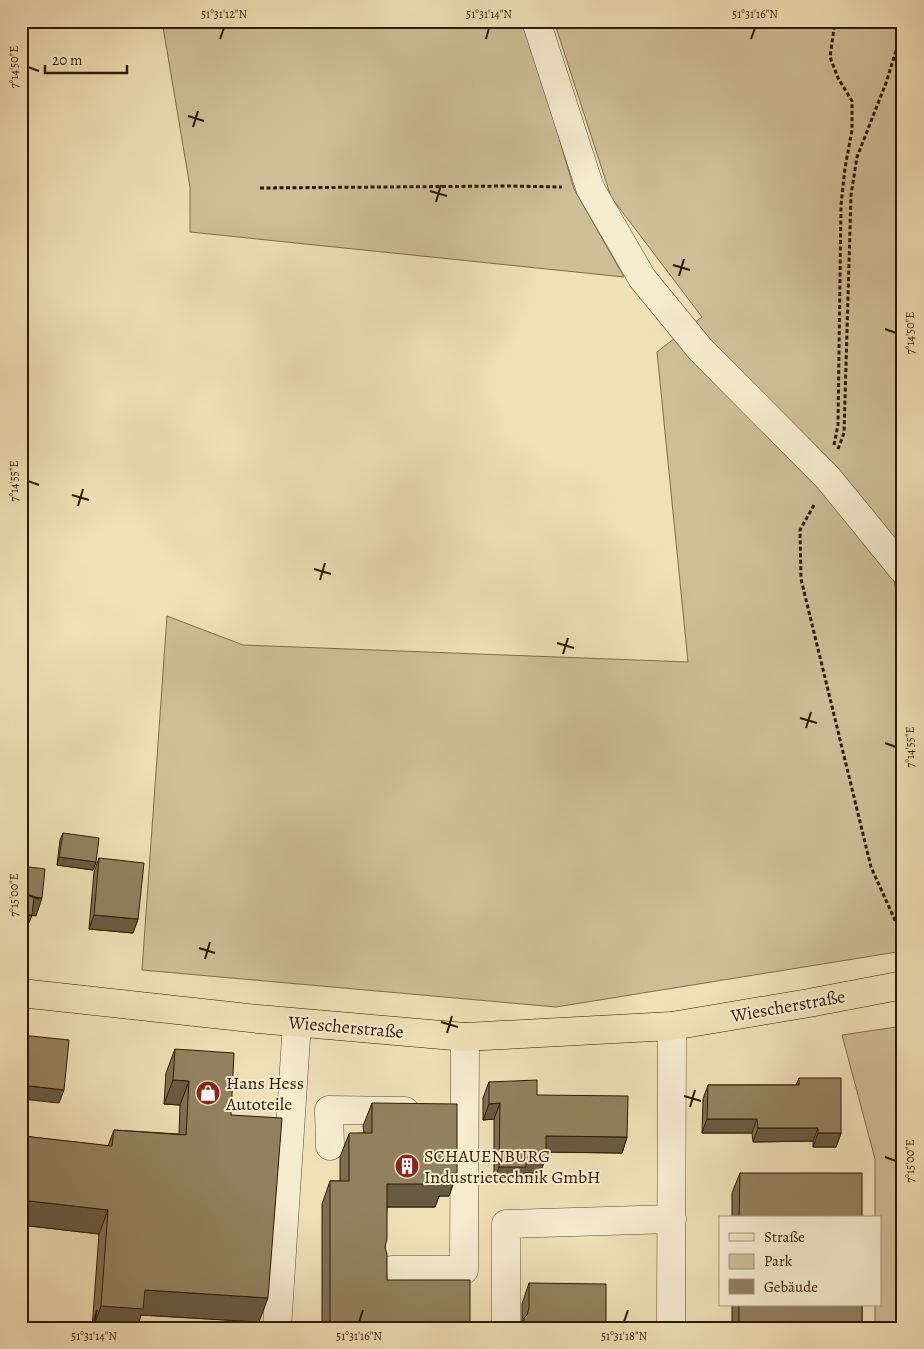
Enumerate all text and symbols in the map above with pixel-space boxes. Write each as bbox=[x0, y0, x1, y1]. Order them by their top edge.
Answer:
text: 51°31'12"N bbox=[201, 6, 247, 22]
text: 51°31'14"N bbox=[466, 6, 512, 22]
text: 51°31'16"N bbox=[732, 6, 778, 22]
scale bar bbox=[45, 42, 128, 74]
text: 7°14'50"E bbox=[6, 46, 22, 88]
text: 20 m bbox=[52, 50, 83, 70]
text: 7°14'50"E bbox=[902, 312, 918, 354]
text: 7°14'55"E bbox=[6, 460, 22, 502]
text: 7°14'55"E bbox=[902, 726, 918, 768]
text: 7°15'00"E bbox=[6, 873, 22, 917]
street label: Wiescherstraße bbox=[728, 984, 847, 1028]
street label: Wiescherstraße bbox=[286, 1010, 405, 1044]
place label: Hans Hess Autoteile bbox=[225, 1071, 304, 1116]
shop icon: Hans Hess Autoteile bbox=[195, 1080, 221, 1106]
text: 7°15'00"E bbox=[902, 1139, 918, 1183]
place label: SCHAUENBURG Industrietechnik GmbH bbox=[424, 1144, 600, 1189]
building icon: SCHAUENBURG Industrietechnik GmbH bbox=[394, 1153, 420, 1179]
legend bbox=[719, 1216, 882, 1306]
text: Straße bbox=[764, 1227, 805, 1247]
text: Park bbox=[764, 1251, 793, 1271]
text: Gebäude bbox=[764, 1277, 818, 1297]
text: 51°31'14"N bbox=[71, 1328, 117, 1344]
text: 51°31'16"N bbox=[336, 1328, 382, 1344]
text: 51°31'18"N bbox=[601, 1328, 647, 1344]

